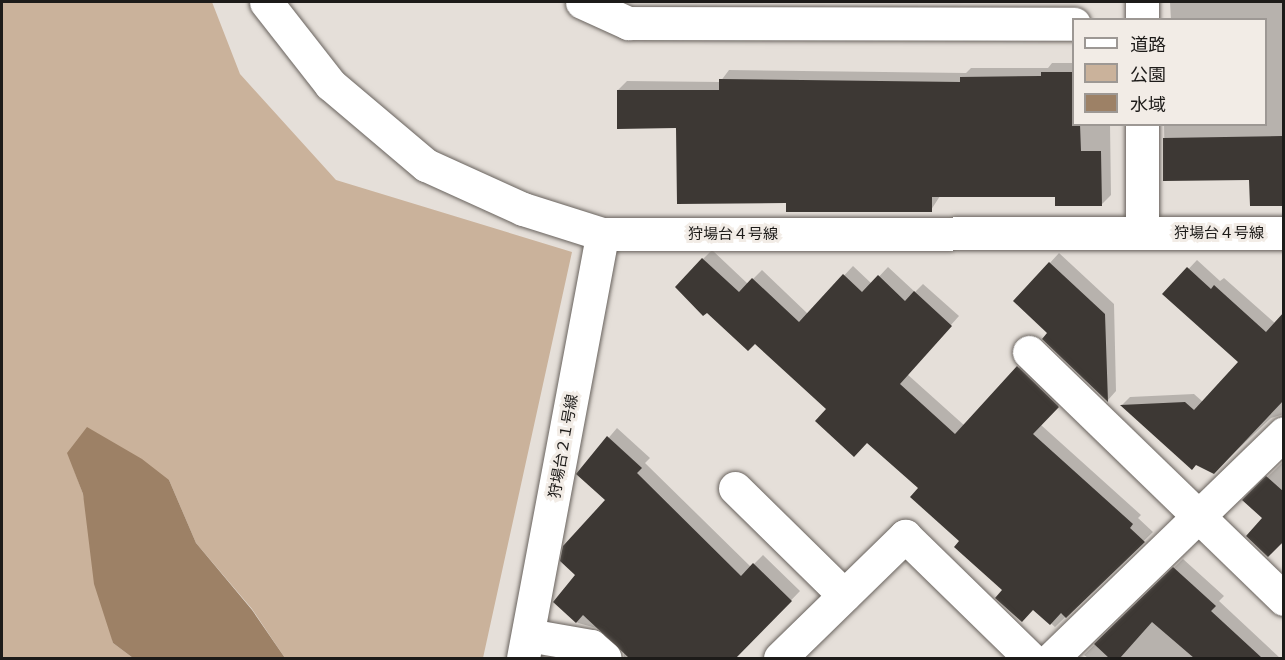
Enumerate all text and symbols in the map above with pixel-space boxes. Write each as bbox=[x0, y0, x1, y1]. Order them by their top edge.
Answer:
legend bbox=[1072, 18, 1267, 126]
text: 道路 bbox=[1130, 34, 1166, 55]
text: 公園 bbox=[1130, 64, 1166, 85]
text: 水域 bbox=[1130, 94, 1166, 115]
street label: 狩場台４号線 bbox=[1174, 224, 1264, 242]
street label: 狩場台４号線 bbox=[688, 225, 778, 243]
street label: 狩場台２１号線 bbox=[545, 393, 581, 499]

